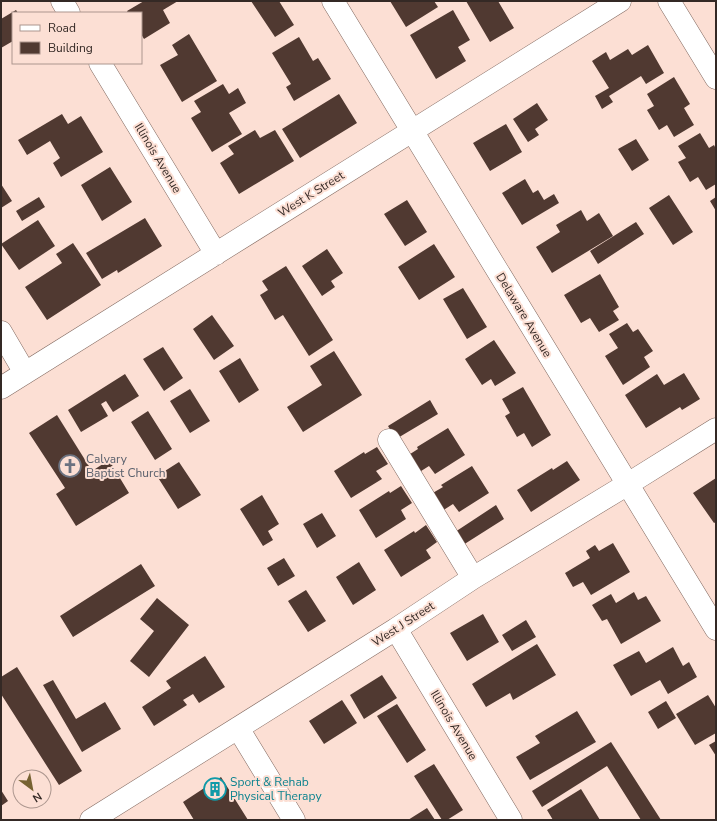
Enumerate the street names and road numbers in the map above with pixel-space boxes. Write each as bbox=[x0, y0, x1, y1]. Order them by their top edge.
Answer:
street label: Illinois Avenue bbox=[131, 120, 185, 196]
street label: West K Street bbox=[275, 167, 348, 221]
street label: Delaware Avenue bbox=[492, 270, 556, 360]
street label: West J Street bbox=[369, 597, 438, 650]
street label: Illinois Avenue bbox=[427, 687, 481, 763]

